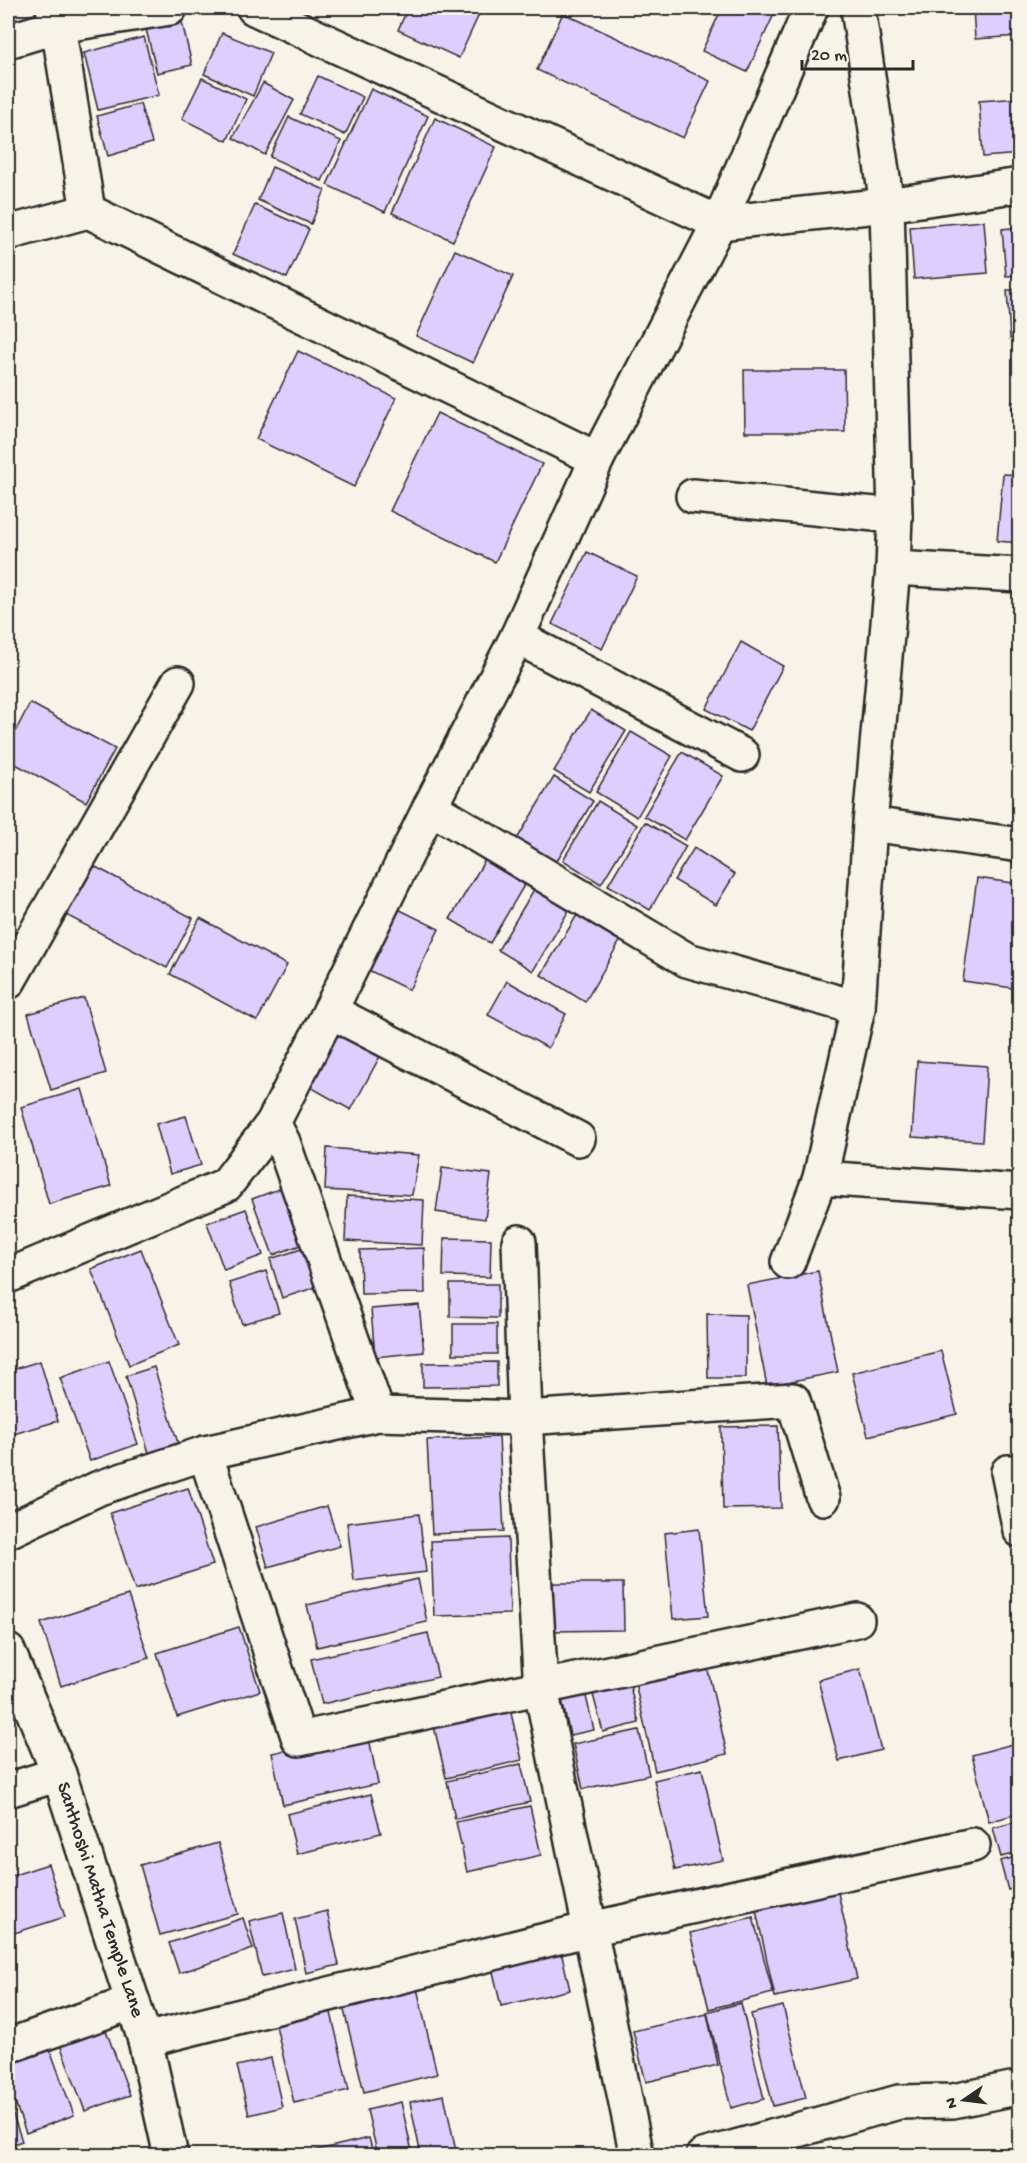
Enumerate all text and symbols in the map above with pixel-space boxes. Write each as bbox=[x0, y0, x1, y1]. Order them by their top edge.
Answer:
scale bar bbox=[802, 33, 913, 71]
text: 20 m bbox=[811, 46, 847, 67]
street label: Santhoshi Matha Temple Lane bbox=[50, 1780, 148, 2021]
north arrow bbox=[934, 2070, 994, 2130]
text: N bbox=[942, 2095, 963, 2110]

